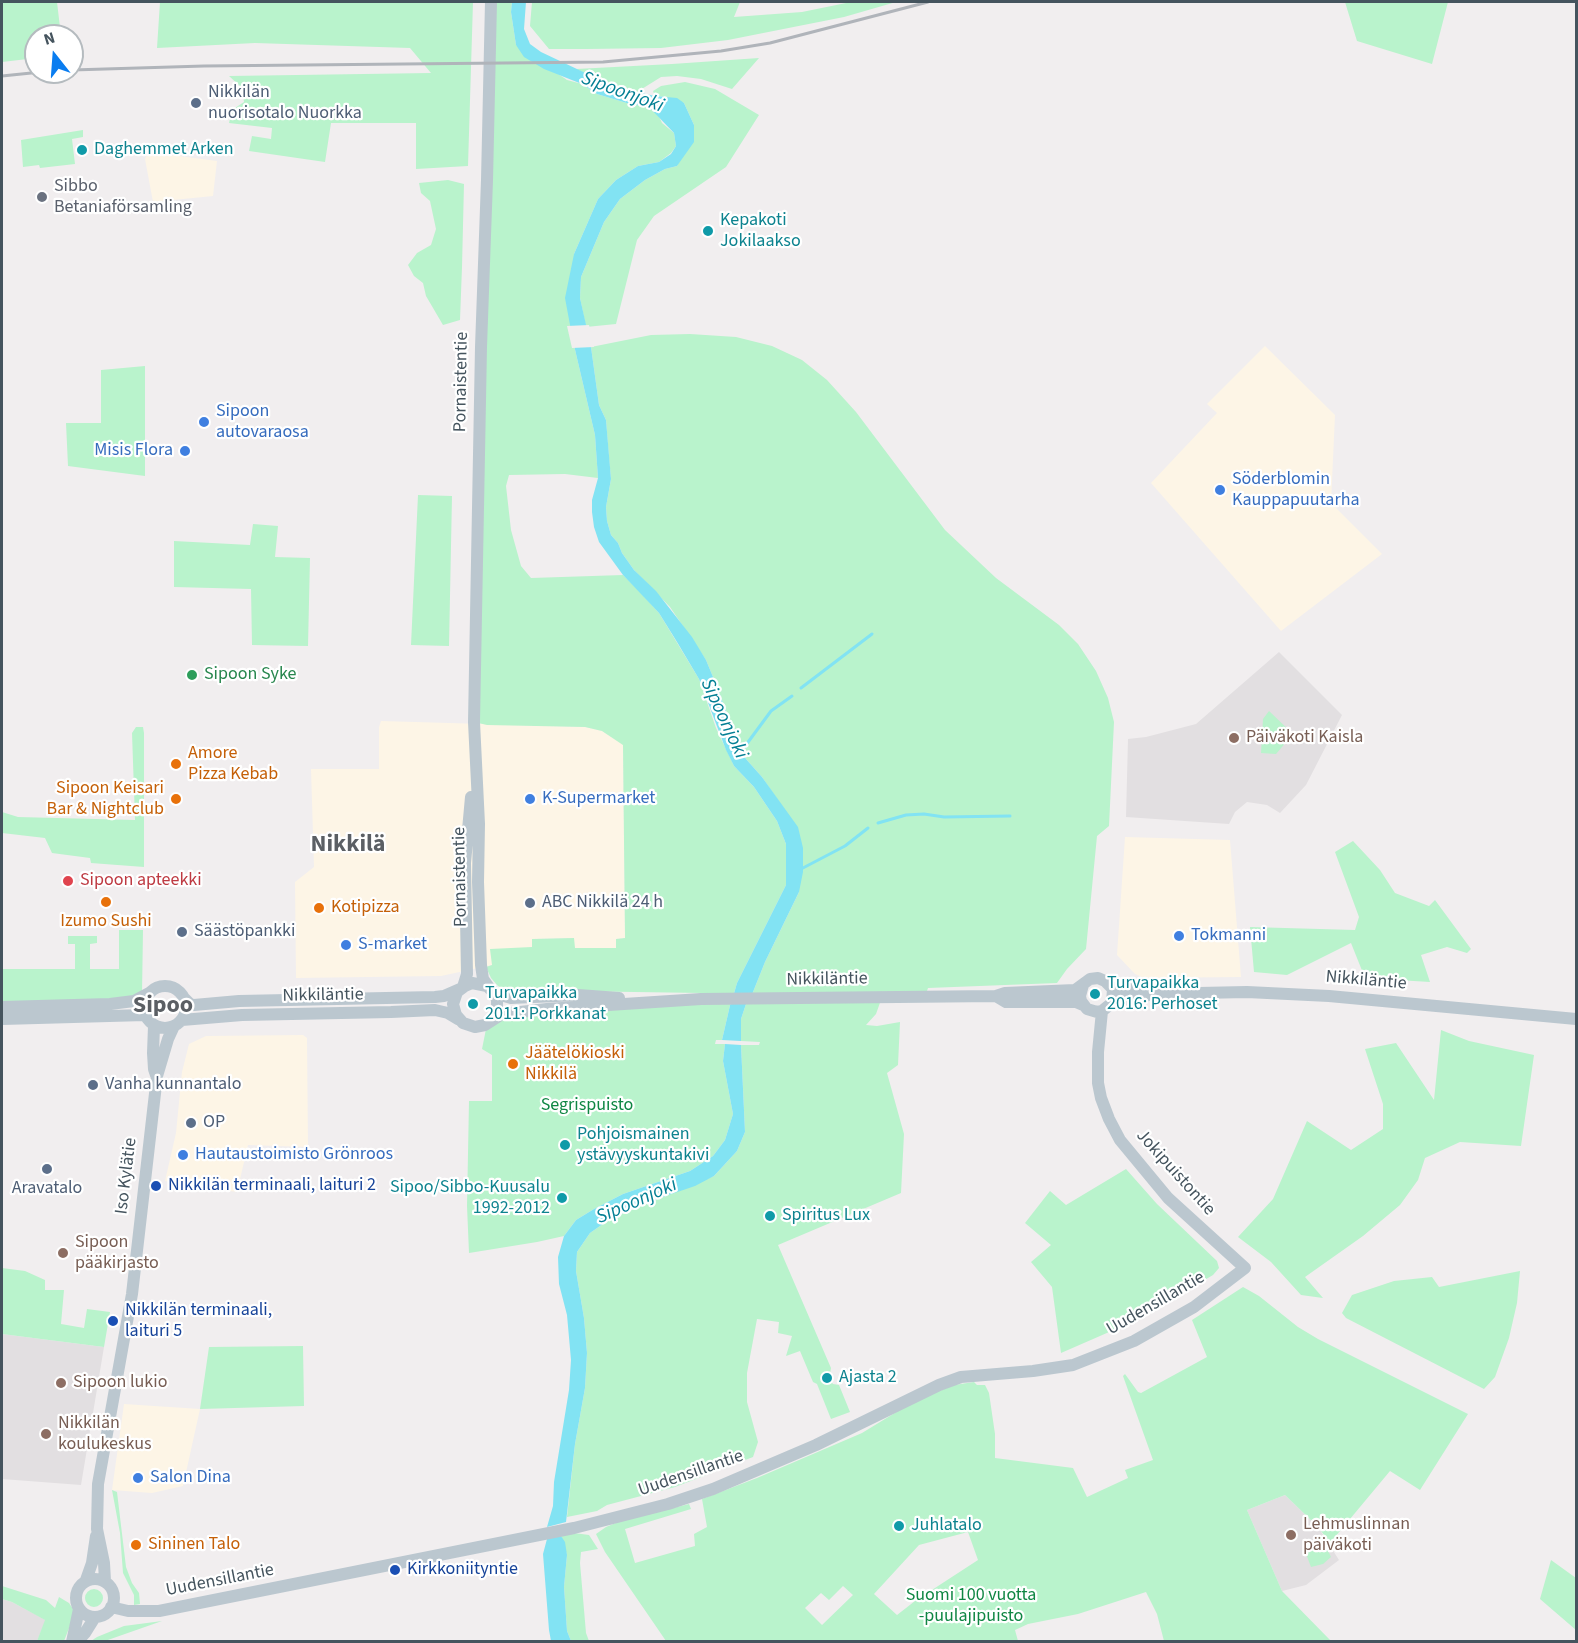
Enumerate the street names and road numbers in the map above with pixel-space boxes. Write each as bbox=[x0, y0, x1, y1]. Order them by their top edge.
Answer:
street label: Pornaistentie bbox=[450, 332, 474, 432]
street label: Pornaistentie bbox=[449, 827, 473, 927]
street label: Nikkiläntie bbox=[1325, 967, 1407, 995]
street label: Nikkiläntie bbox=[786, 968, 868, 992]
street label: Nikkiläntie bbox=[282, 984, 364, 1008]
street label: Jokipuistontie bbox=[1131, 1126, 1219, 1220]
street label: Iso Kylätie bbox=[112, 1136, 142, 1216]
street label: Uudensillantie bbox=[1103, 1267, 1209, 1341]
street label: Uudensillantie bbox=[636, 1446, 746, 1502]
street label: Uudensillantie bbox=[164, 1560, 276, 1602]

